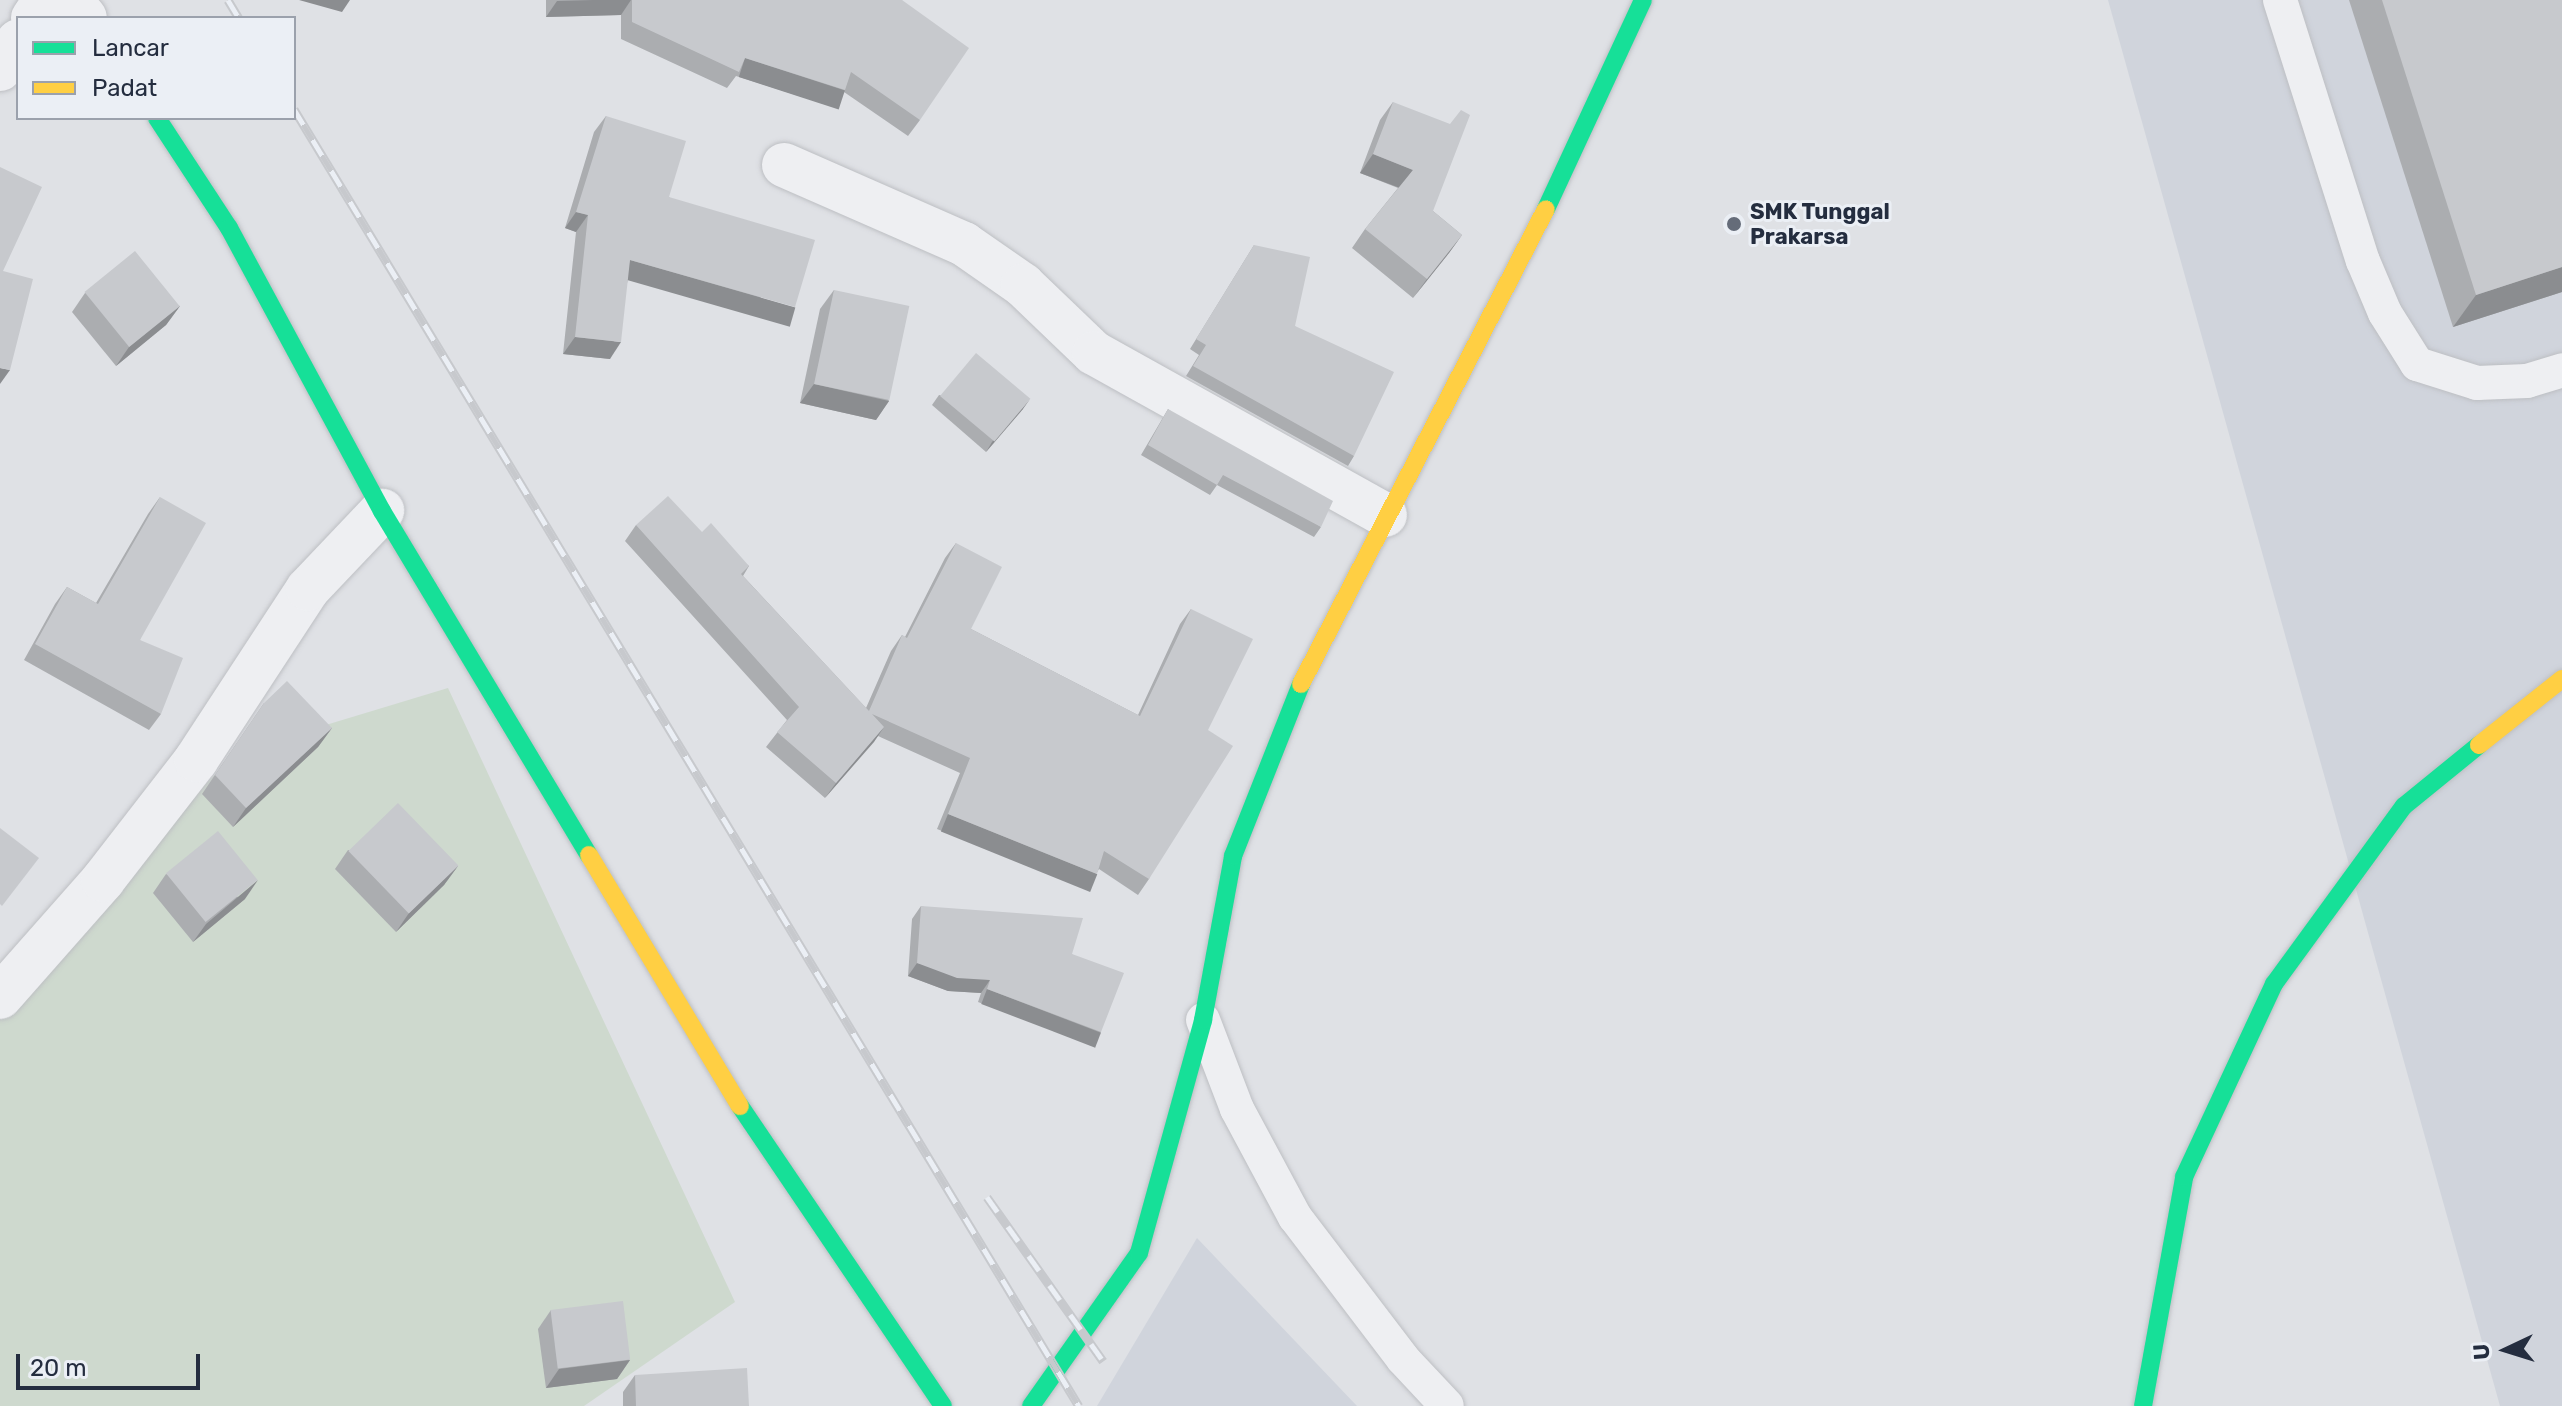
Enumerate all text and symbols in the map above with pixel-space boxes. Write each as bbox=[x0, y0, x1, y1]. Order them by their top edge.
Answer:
legend bbox=[16, 16, 296, 120]
text: Lancar bbox=[92, 34, 169, 62]
text: Padat bbox=[92, 74, 157, 102]
place label: SMK Tunggal Prakarsa bbox=[1750, 198, 1890, 250]
marker: SMK Tunggal Prakarsa bbox=[1725, 215, 1743, 233]
north arrow bbox=[2466, 1310, 2546, 1390]
scale bar bbox=[20, 1338, 204, 1388]
text: U bbox=[2468, 1343, 2496, 1361]
text: 20 m bbox=[30, 1354, 87, 1382]

